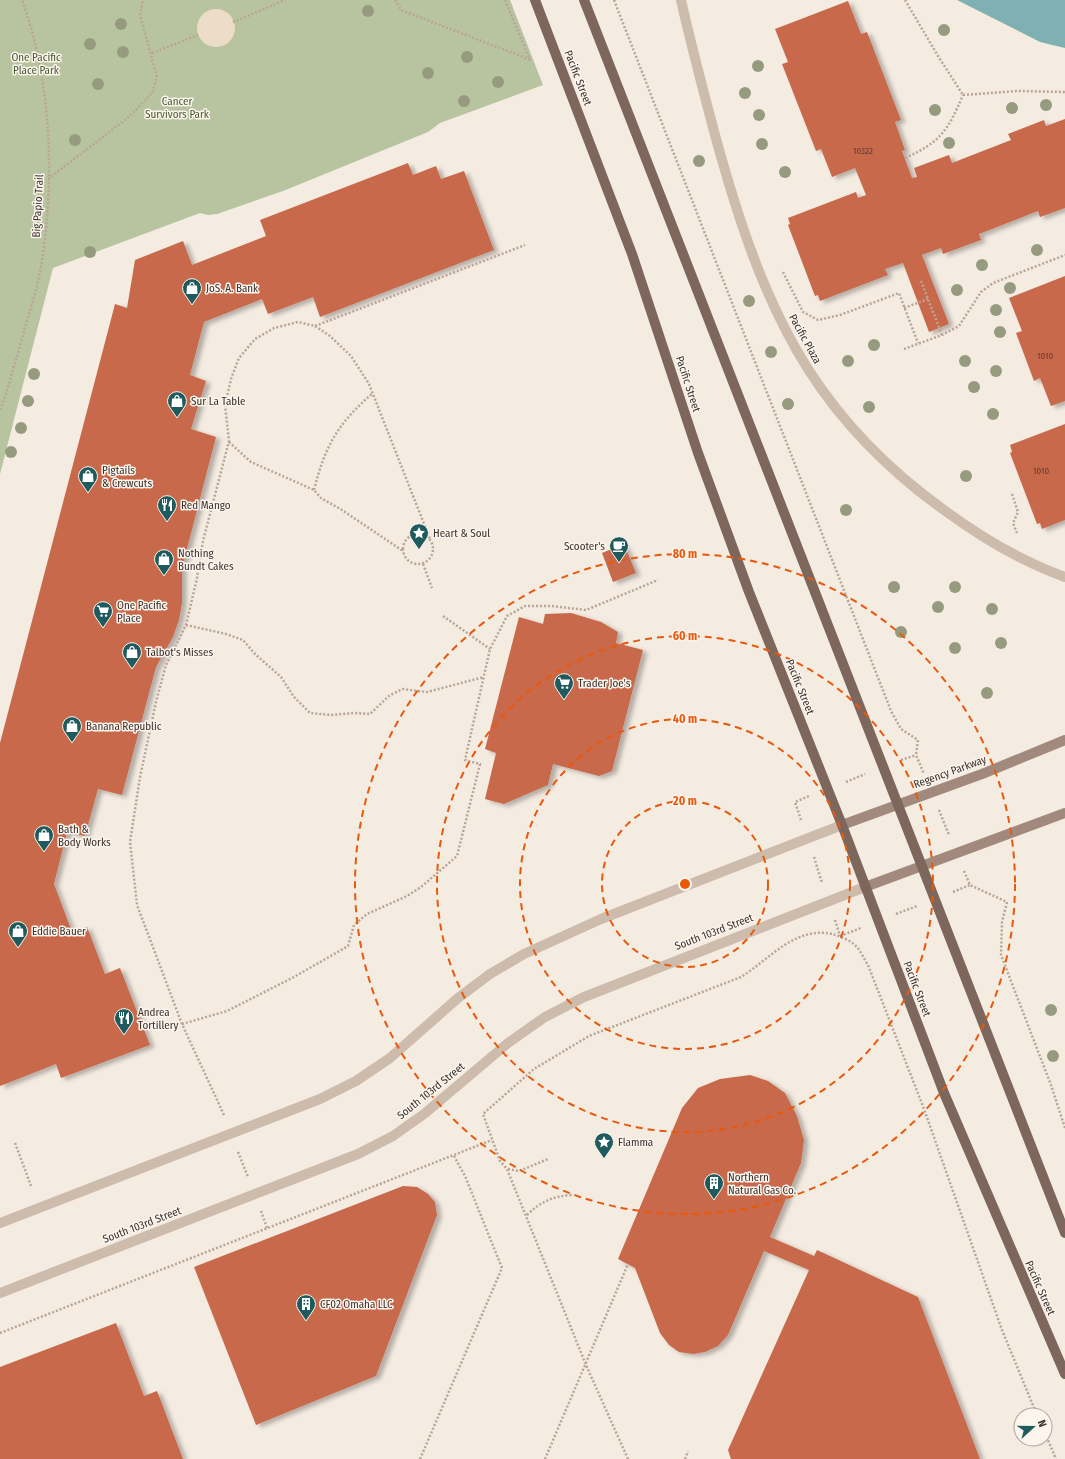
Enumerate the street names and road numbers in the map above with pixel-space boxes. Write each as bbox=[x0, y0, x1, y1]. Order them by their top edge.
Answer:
street label: Pacific Street bbox=[562, 49, 595, 108]
street label: Big Papio Trail bbox=[30, 174, 46, 238]
street label: Pacific Plaza bbox=[786, 312, 824, 366]
street label: Pacific Street bbox=[673, 354, 703, 414]
street label: Pacific Street bbox=[783, 658, 817, 717]
street label: Regency Parkway bbox=[912, 753, 988, 791]
street label: South 103rd Street bbox=[673, 911, 755, 953]
street label: Pacific Street bbox=[901, 960, 934, 1019]
street label: South 103rd Street bbox=[395, 1060, 468, 1122]
street label: South 103rd Street bbox=[101, 1204, 183, 1246]
street label: Pacific Street bbox=[1022, 1259, 1058, 1318]

